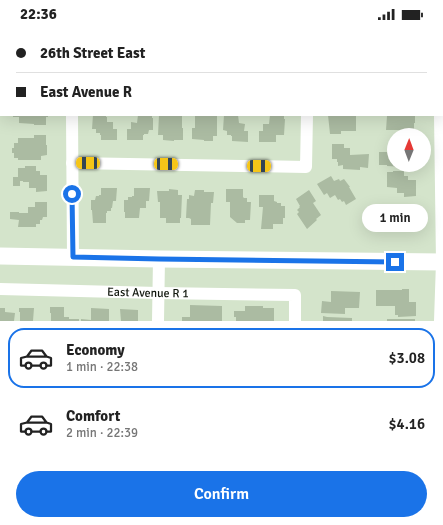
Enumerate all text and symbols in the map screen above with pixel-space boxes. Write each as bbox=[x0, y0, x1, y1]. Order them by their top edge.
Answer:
text: 22:36 bbox=[20, 5, 57, 23]
text: 26th Street East bbox=[40, 44, 145, 62]
text: East Avenue R bbox=[40, 83, 132, 101]
north arrow bbox=[387, 128, 431, 172]
map controls bbox=[387, 128, 431, 172]
car bbox=[76, 157, 100, 169]
car bbox=[154, 158, 178, 170]
car bbox=[247, 160, 271, 172]
route start bbox=[63, 185, 81, 203]
callout: 1 min bbox=[362, 204, 428, 232]
text: 1 min bbox=[379, 210, 411, 226]
route end bbox=[386, 253, 404, 271]
street label: East Avenue R 1 bbox=[107, 284, 189, 301]
icon: car bbox=[18, 340, 54, 376]
text: Economy bbox=[66, 341, 125, 359]
text: $3.08 bbox=[388, 349, 425, 367]
text: 1 min · 22:38 bbox=[66, 359, 138, 375]
icon: car bbox=[18, 406, 54, 442]
text: Comfort bbox=[66, 407, 120, 425]
text: $4.16 bbox=[388, 415, 425, 433]
text: 2 min · 22:39 bbox=[66, 425, 138, 441]
button: Confirm bbox=[16, 471, 427, 517]

